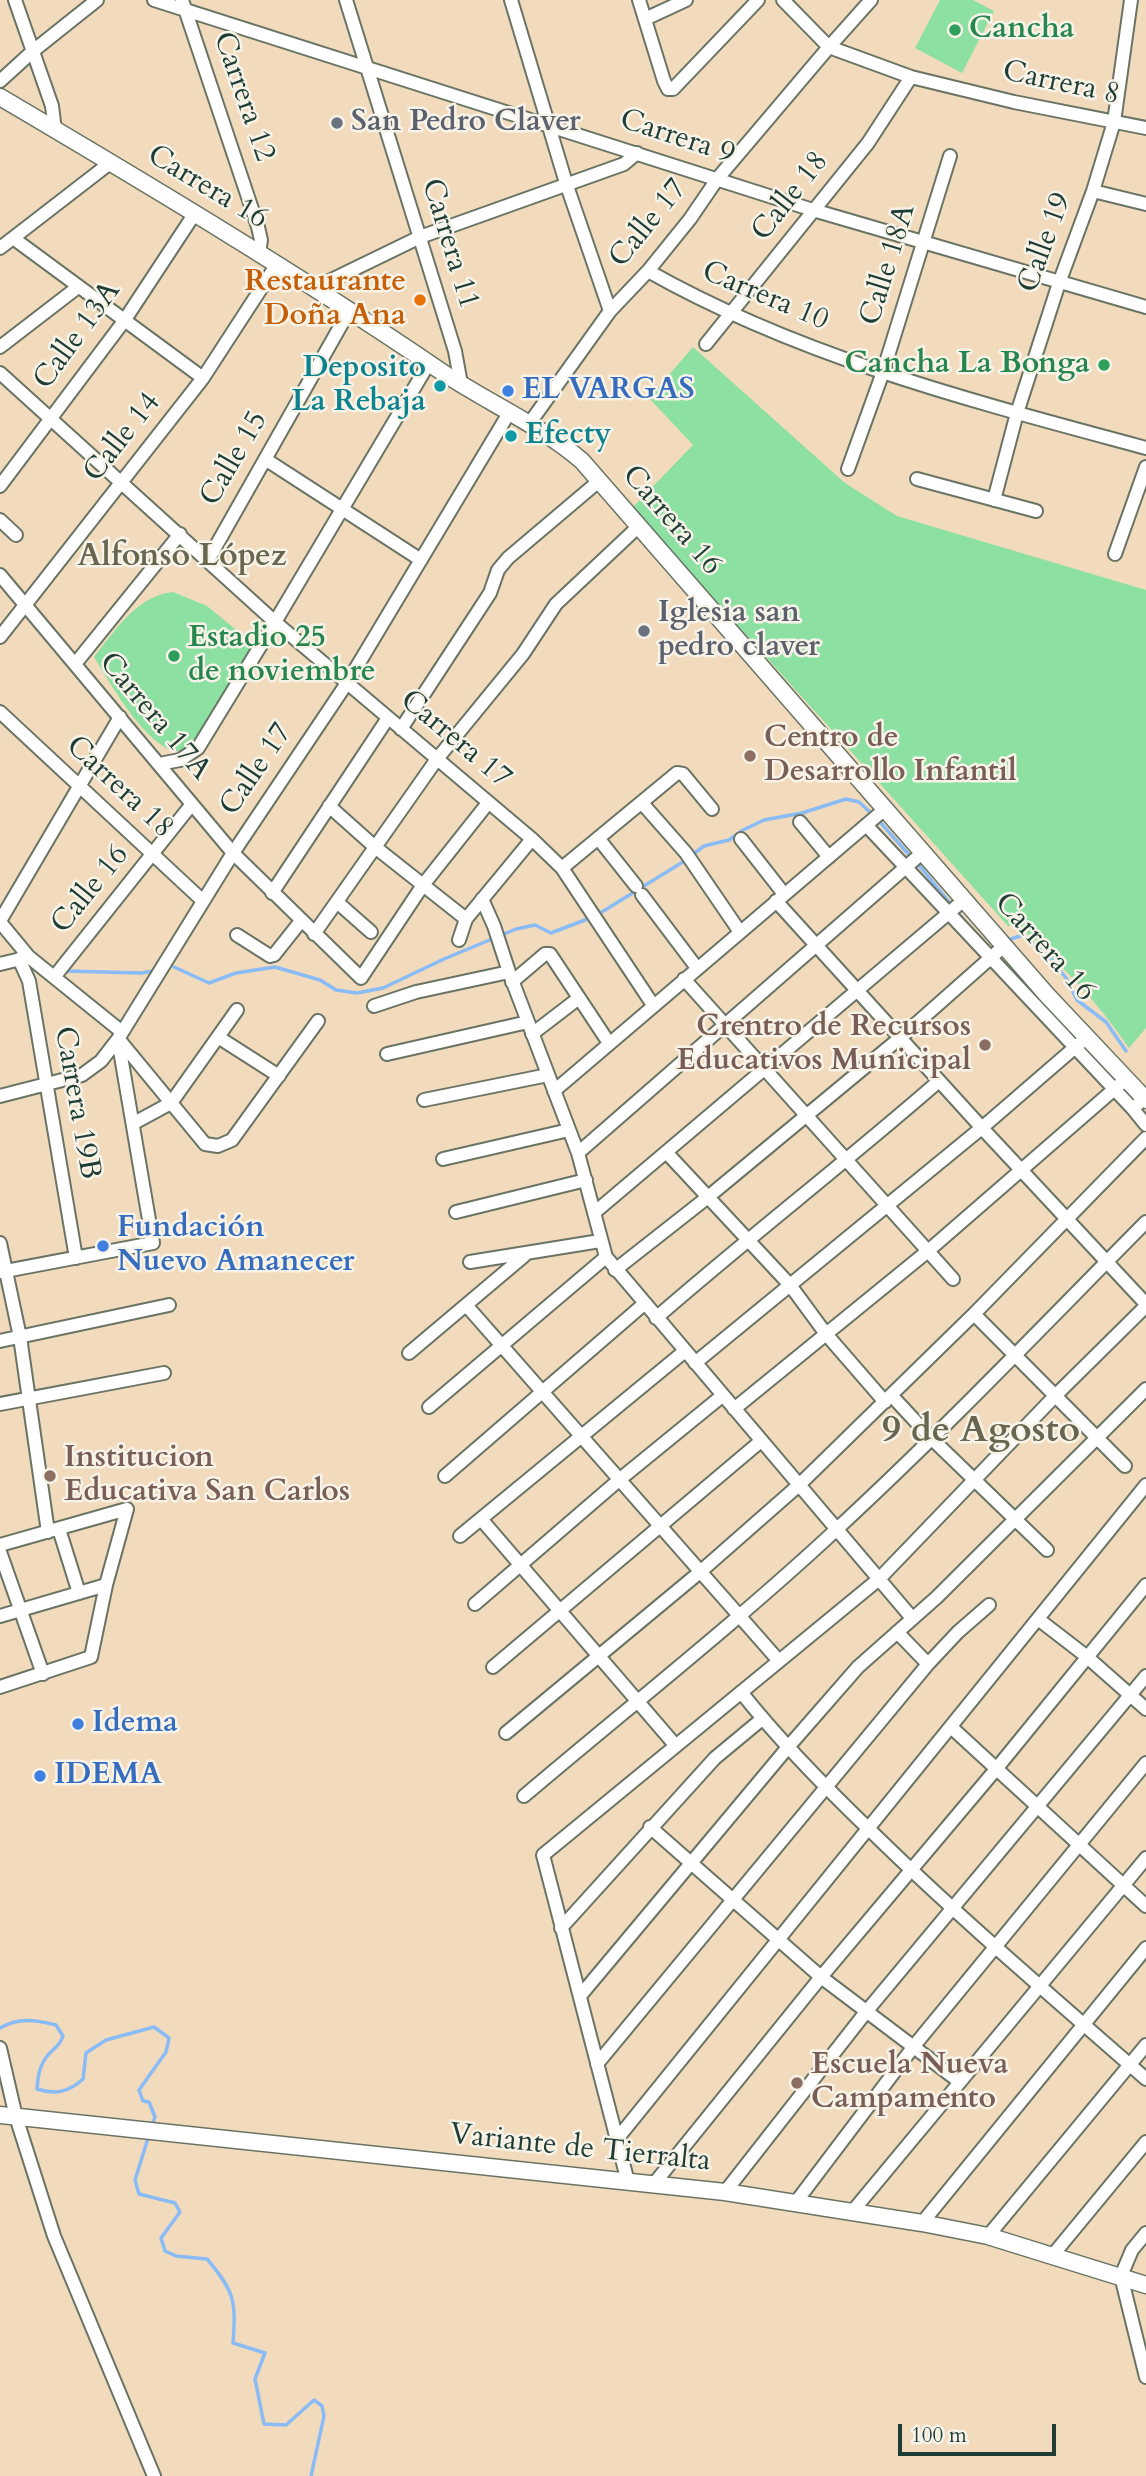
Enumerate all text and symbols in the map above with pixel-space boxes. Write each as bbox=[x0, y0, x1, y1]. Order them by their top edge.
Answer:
place label: Cancha bbox=[969, 12, 1075, 48]
marker: Cancha bbox=[947, 22, 963, 38]
street label: Carrera 12 bbox=[204, 28, 282, 166]
street label: Carrera 8 bbox=[999, 54, 1123, 114]
street label: Carrera 9 bbox=[615, 103, 739, 173]
place label: San Pedro Claver bbox=[351, 105, 581, 141]
marker: San Pedro Claver bbox=[329, 115, 345, 131]
street label: Carrera 16 bbox=[140, 138, 274, 238]
street label: Calle 18 bbox=[745, 145, 837, 249]
street label: Calle 17 bbox=[602, 172, 696, 276]
street label: Carrera 11 bbox=[412, 175, 486, 313]
street label: Calle 19 bbox=[1011, 188, 1081, 298]
street label: Calle 18A bbox=[854, 200, 924, 330]
street label: Carrera 10 bbox=[696, 254, 834, 340]
place label: Restaurante Doña Ana bbox=[244, 265, 406, 336]
street label: Calle 13A bbox=[27, 275, 129, 397]
marker: Restaurante Doña Ana bbox=[412, 292, 428, 308]
place label: Cancha La Bonga bbox=[844, 347, 1090, 383]
place label: Deposito La Rebaja bbox=[292, 351, 426, 422]
marker: Cancha La Bonga bbox=[1096, 357, 1112, 373]
place label: EL VARGAS bbox=[522, 373, 695, 409]
marker: Deposito La Rebaja bbox=[432, 378, 448, 394]
marker: EL VARGAS bbox=[500, 383, 516, 399]
street label: Calle 14 bbox=[77, 386, 169, 490]
street label: Calle 15 bbox=[194, 405, 276, 513]
place label: Efecty bbox=[525, 418, 611, 454]
marker: Efecty bbox=[503, 428, 519, 444]
street label: Carrera 16 bbox=[613, 459, 729, 583]
district label: Alfonso López bbox=[77, 539, 287, 577]
place label: Iglesia san pedro claver bbox=[658, 596, 820, 666]
place label: Estadio 25 de noviembre bbox=[188, 621, 376, 692]
marker: Iglesia san pedro claver bbox=[636, 623, 652, 639]
street label: Carrera 17A bbox=[90, 646, 218, 788]
marker: Estadio 25 de noviembre bbox=[166, 648, 182, 664]
street label: Carrera 17 bbox=[392, 683, 518, 797]
street label: Calle 17 bbox=[213, 717, 301, 823]
place label: Centro de Desarrollo Infantil bbox=[764, 721, 1017, 792]
street label: Carrera 18 bbox=[58, 729, 180, 847]
marker: Centro de Desarrollo Infantil bbox=[742, 748, 758, 764]
street label: Calle 16 bbox=[44, 838, 138, 942]
street label: Carrera 16 bbox=[986, 886, 1102, 1010]
place label: Crentro de Recursos Educativos Municipal bbox=[676, 1010, 971, 1080]
street label: Carrera 19B bbox=[45, 1024, 107, 1182]
marker: Crentro de Recursos Educativos Municipal bbox=[977, 1037, 993, 1053]
place label: Fundación Nuevo Amanecer bbox=[117, 1211, 355, 1282]
marker: Fundación Nuevo Amanecer bbox=[95, 1238, 111, 1254]
district label: 9 de Agosto bbox=[882, 1410, 1080, 1454]
place label: Institucion Educativa San Carlos bbox=[64, 1441, 350, 1512]
marker: Institucion Educativa San Carlos bbox=[42, 1468, 58, 1484]
place label: Idema bbox=[92, 1706, 178, 1742]
marker: Idema bbox=[70, 1716, 86, 1732]
place label: IDEMA bbox=[54, 1758, 162, 1794]
marker: IDEMA bbox=[32, 1768, 48, 1784]
place label: Escuela Nueva Campamento bbox=[811, 2048, 1008, 2118]
marker: Escuela Nueva Campamento bbox=[789, 2075, 805, 2091]
street label: Variante de Tierralta bbox=[448, 2117, 712, 2181]
scale bar bbox=[901, 2410, 1058, 2454]
text: 100 m bbox=[911, 2421, 967, 2450]

